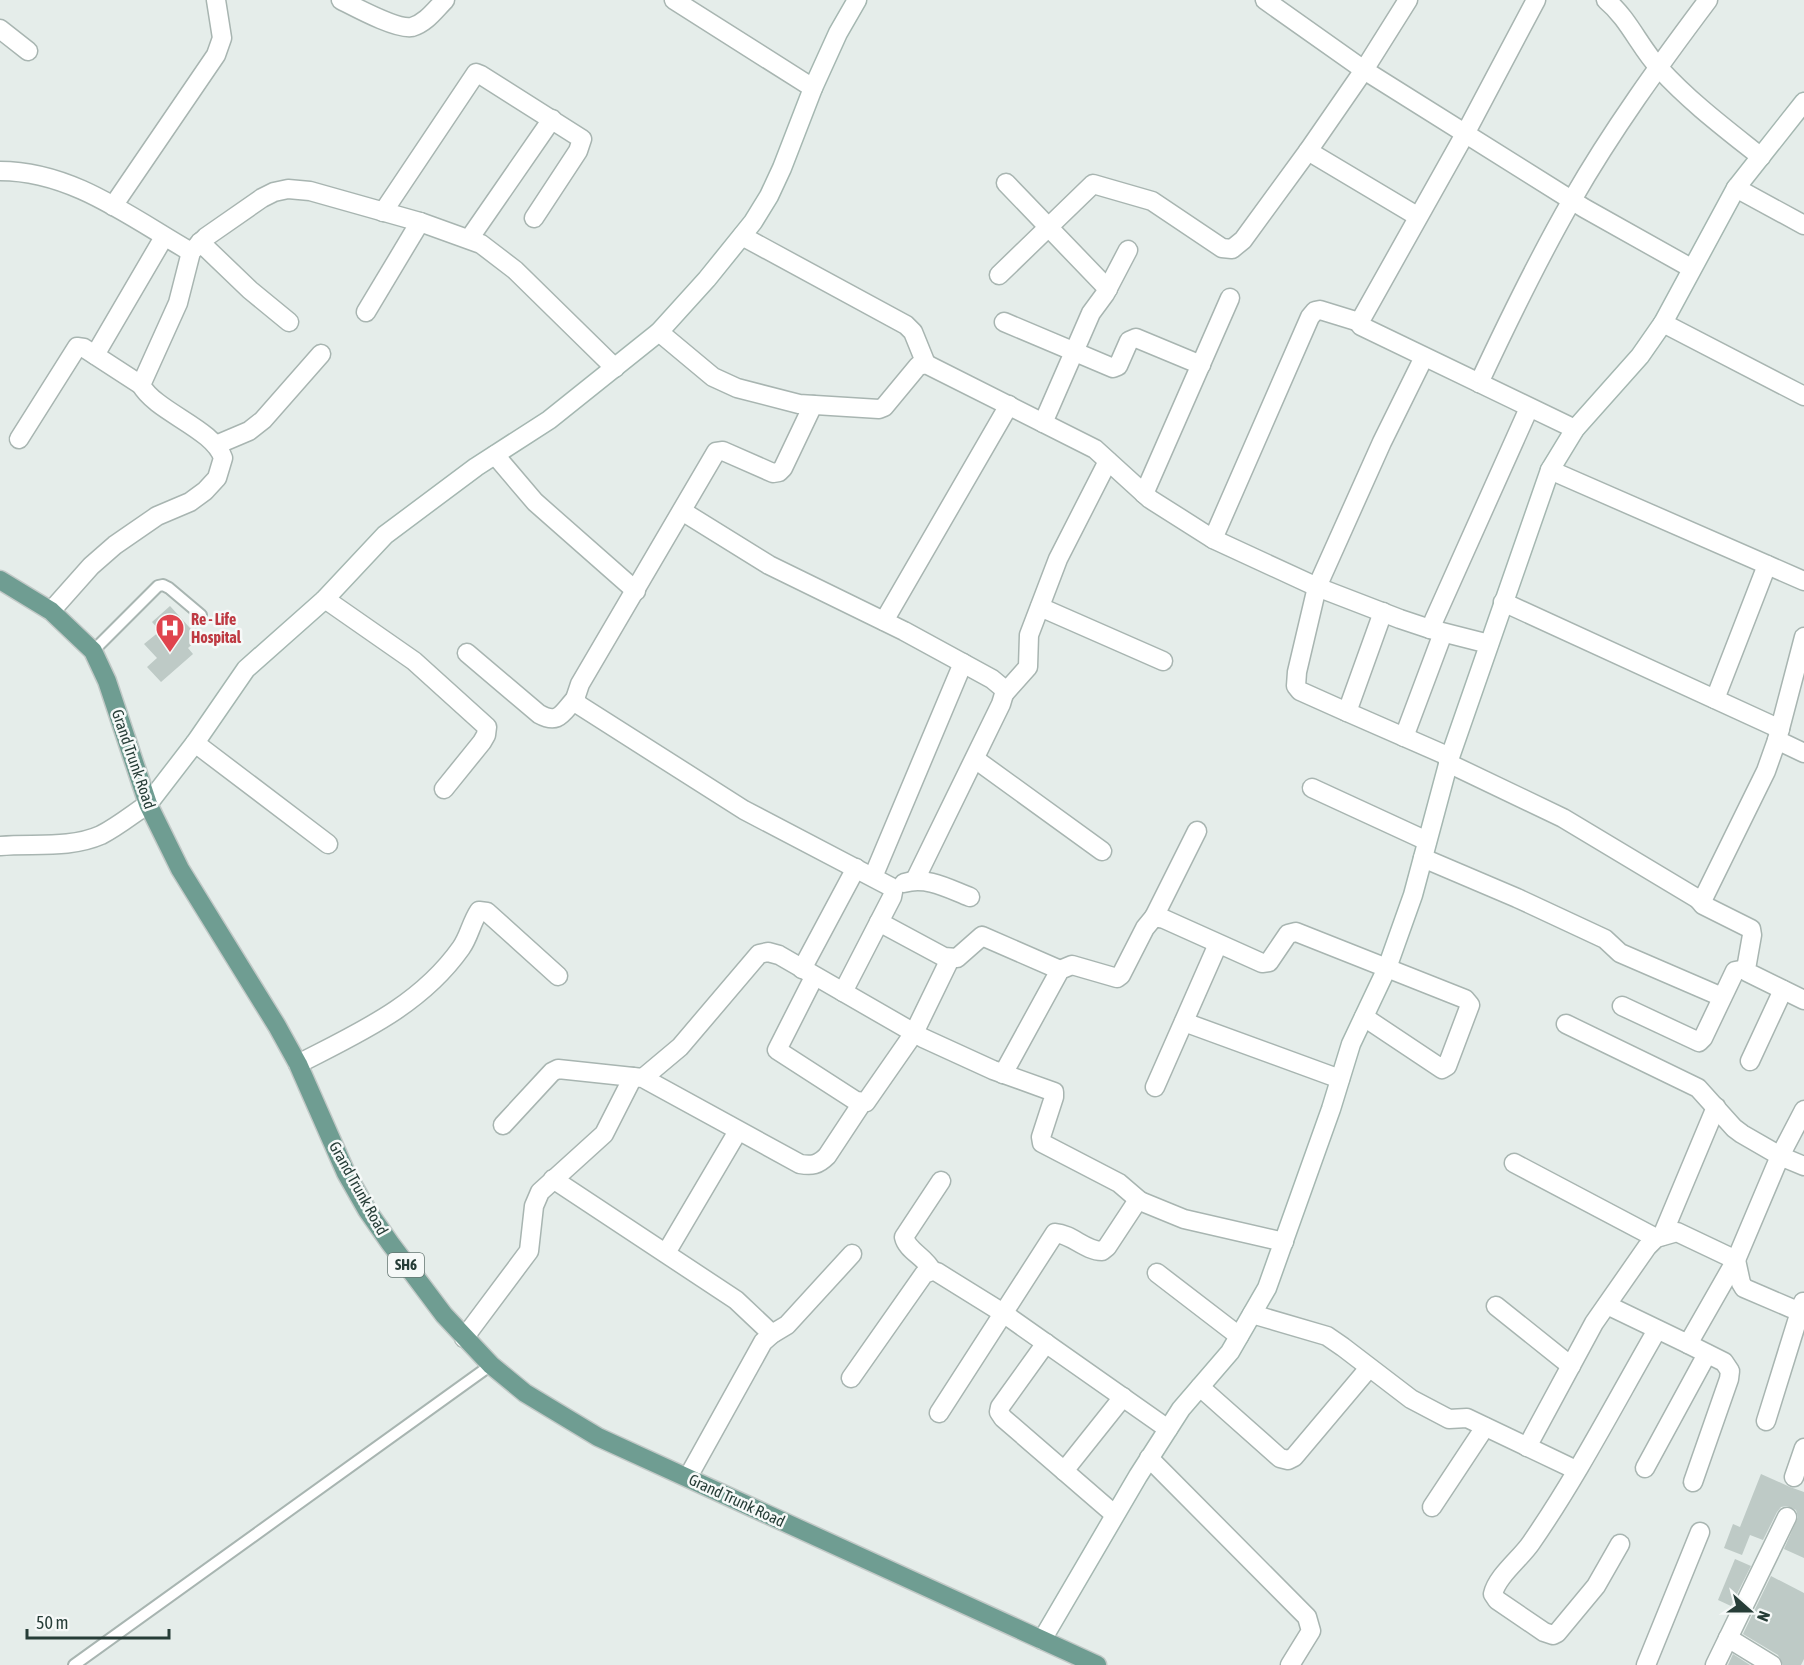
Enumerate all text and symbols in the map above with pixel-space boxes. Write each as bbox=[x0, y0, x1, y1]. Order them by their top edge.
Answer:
place label: Re - Life Hospital bbox=[191, 610, 242, 646]
hospital icon: Re - Life Hospital bbox=[154, 612, 186, 654]
street label: Grand Trunk Road bbox=[109, 707, 159, 811]
street label: Grand Trunk Road bbox=[326, 1138, 392, 1238]
road number: SH6 bbox=[388, 1253, 424, 1277]
street label: Grand Trunk Road bbox=[686, 1470, 788, 1530]
north arrow bbox=[1720, 1581, 1780, 1641]
scale bar bbox=[27, 1602, 170, 1640]
text: N bbox=[1754, 1609, 1774, 1624]
text: 50 m bbox=[36, 1612, 68, 1633]

